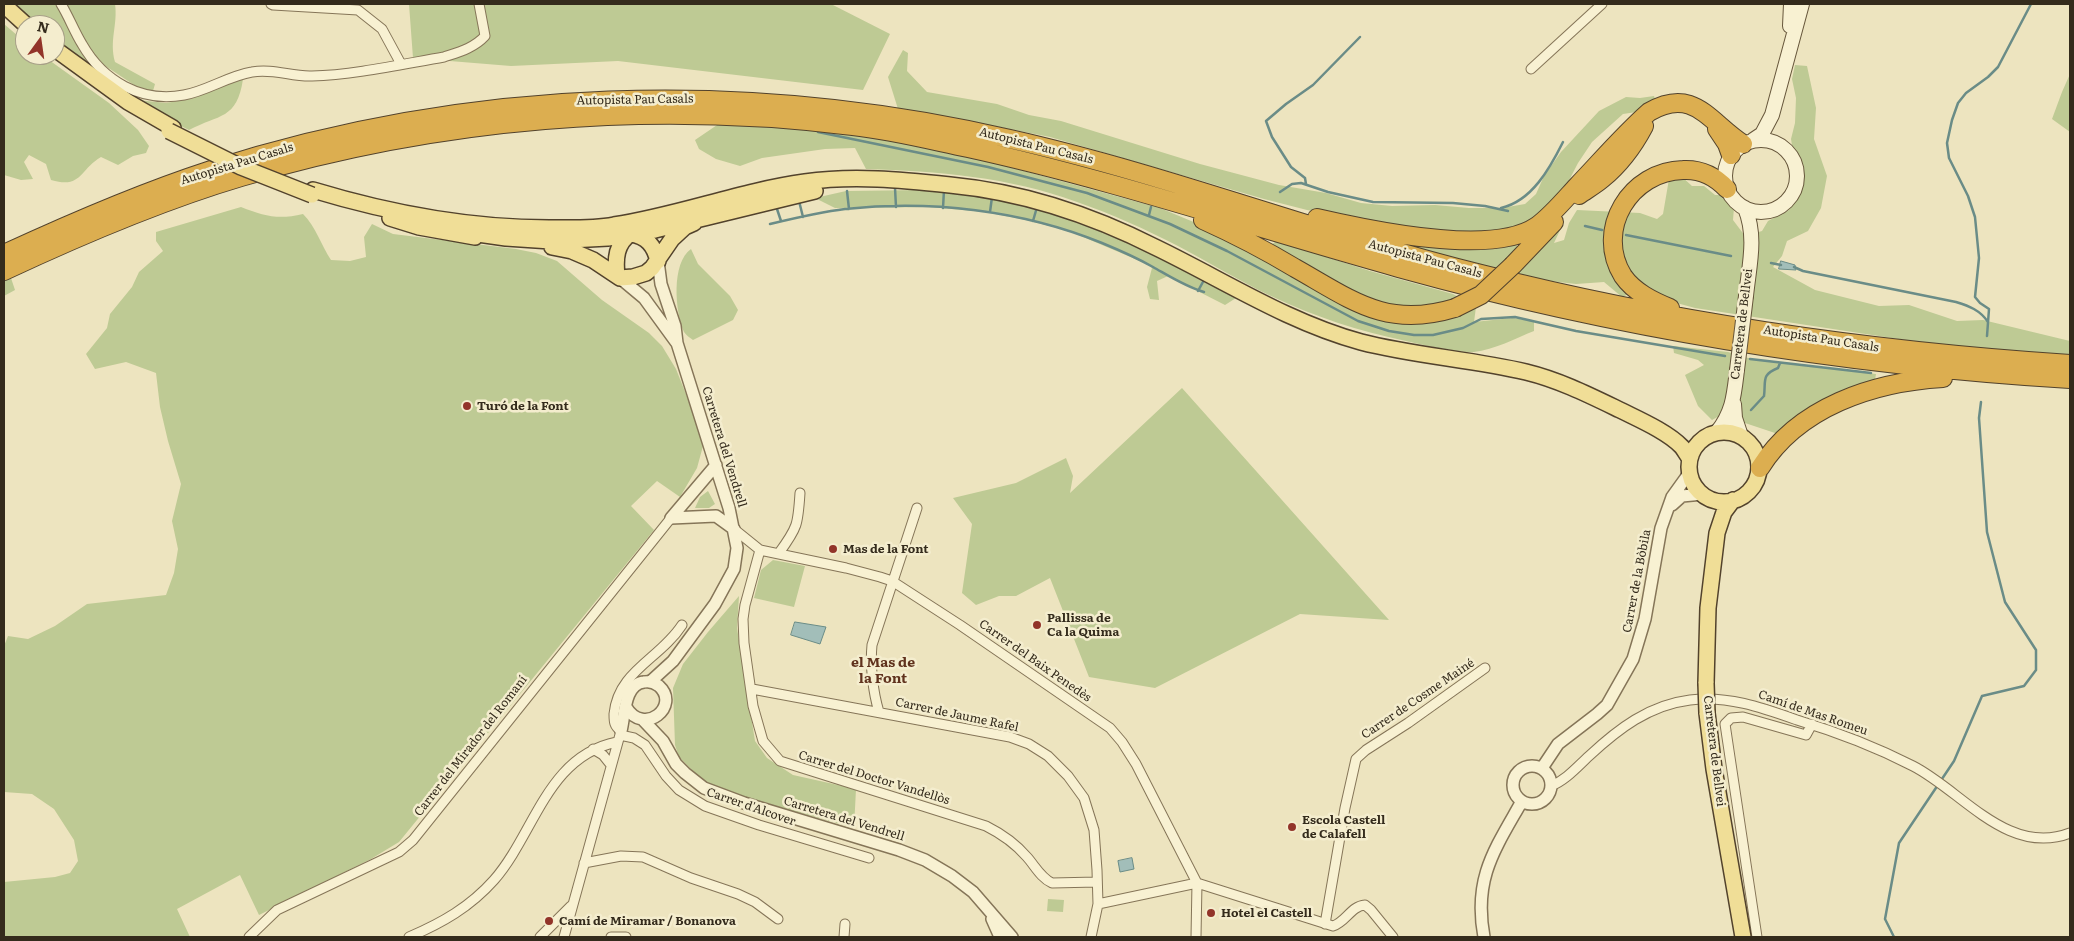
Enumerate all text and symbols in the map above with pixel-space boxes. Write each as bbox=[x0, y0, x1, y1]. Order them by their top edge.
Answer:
north arrow bbox=[15, 15, 65, 65]
text: N bbox=[35, 15, 52, 38]
street label: Autopista Pau Casals bbox=[576, 92, 694, 108]
street label: Autopista Pau Casals bbox=[978, 125, 1094, 167]
street label: Autopista Pau Casals bbox=[179, 140, 295, 188]
street label: Autopista Pau Casals bbox=[1367, 237, 1483, 281]
street label: Carretera de Bellvei bbox=[1728, 268, 1756, 380]
street label: Autopista Pau Casals bbox=[1762, 323, 1880, 355]
street label: Carretera del Vendrell bbox=[699, 385, 749, 509]
place label: Turó de la Font bbox=[477, 399, 569, 413]
marker: Turó de la Font bbox=[461, 400, 473, 412]
street label: Carrer de la Bòbila bbox=[1620, 528, 1654, 634]
place label: Mas de la Font bbox=[843, 542, 928, 556]
marker: Mas de la Font bbox=[827, 543, 839, 555]
place label: Pallissa de Ca la Quima bbox=[1047, 611, 1119, 639]
street label: Carrer del Baix Penedès bbox=[976, 617, 1094, 705]
marker: Pallissa de Ca la Quima bbox=[1031, 619, 1043, 631]
district label: el Mas de la Font bbox=[851, 655, 915, 688]
street label: Carrer de Cosme Mainé bbox=[1359, 656, 1477, 742]
street label: Carrer del Mirador del Romaní bbox=[412, 673, 530, 819]
street label: Camí de Mas Romeu bbox=[1756, 687, 1870, 739]
street label: Carrer de Jaume Rafel bbox=[894, 695, 1020, 735]
street label: Carretera de Bellvei bbox=[1700, 695, 1728, 807]
street label: Carrer del Doctor Vandellòs bbox=[797, 748, 951, 808]
street label: Carrer d'Alcover bbox=[705, 785, 797, 829]
street label: Carretera del Vendrell bbox=[782, 794, 906, 844]
place label: Escola Castell de Calafell bbox=[1302, 813, 1385, 841]
marker: Escola Castell de Calafell bbox=[1286, 821, 1298, 833]
place label: Hotel el Castell bbox=[1221, 906, 1312, 920]
marker: Hotel el Castell bbox=[1205, 907, 1217, 919]
place label: Camí de Miramar / Bonanova bbox=[559, 914, 736, 928]
marker: Camí de Miramar / Bonanova bbox=[543, 915, 555, 927]

